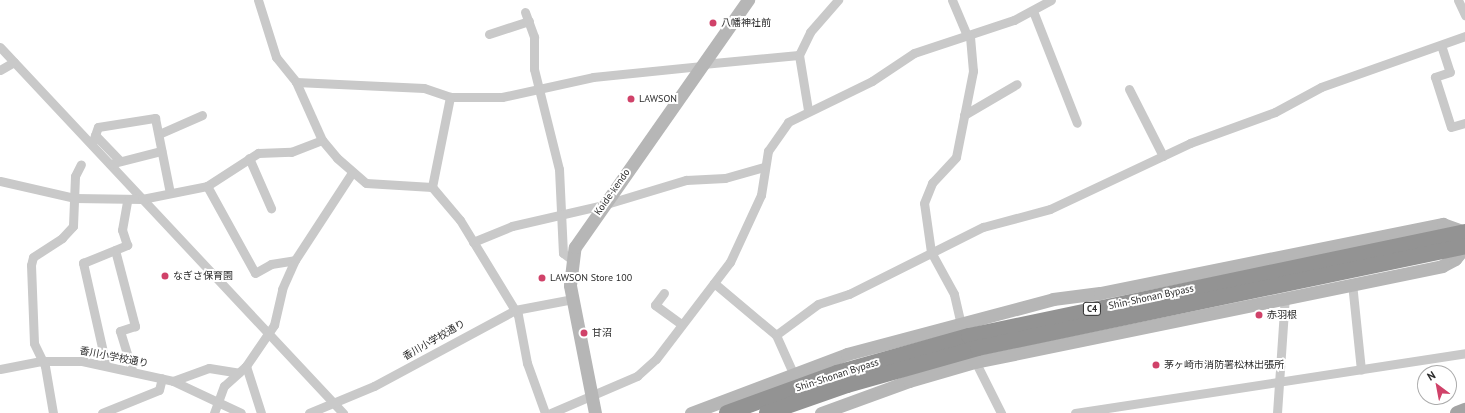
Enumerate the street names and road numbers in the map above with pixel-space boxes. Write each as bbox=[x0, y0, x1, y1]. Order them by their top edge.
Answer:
street label: Koide-kendo bbox=[592, 167, 632, 217]
street label: Shin-Shonan Bypass bbox=[1107, 282, 1195, 312]
road number: C4 bbox=[1082, 302, 1102, 316]
street label: 香川小学校通り bbox=[401, 317, 467, 363]
street label: 香川小学校通り bbox=[78, 344, 150, 370]
street label: Shin-Shonan Bypass bbox=[794, 356, 880, 394]

